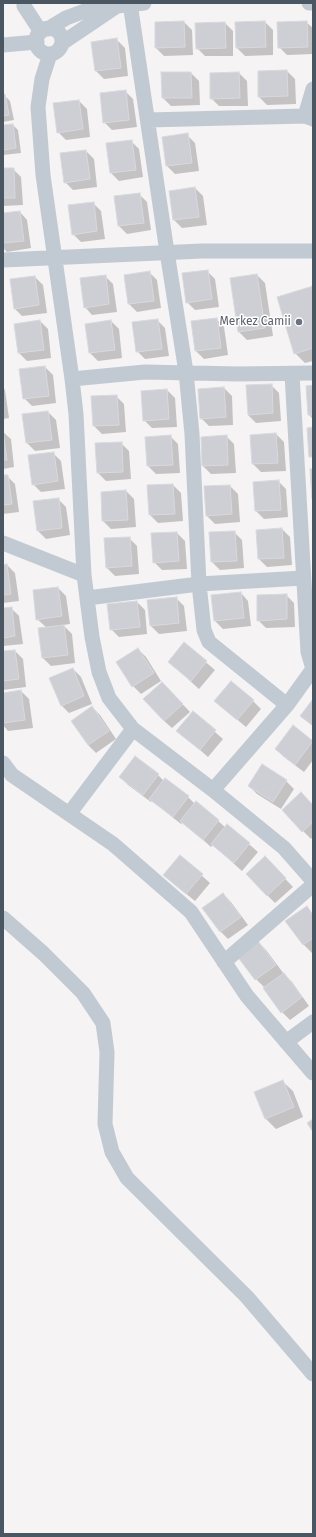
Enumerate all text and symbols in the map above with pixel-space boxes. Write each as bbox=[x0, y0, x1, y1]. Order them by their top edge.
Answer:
place label: Merkez Camii bbox=[219, 315, 291, 329]
marker: Merkez Camii bbox=[294, 317, 304, 327]

